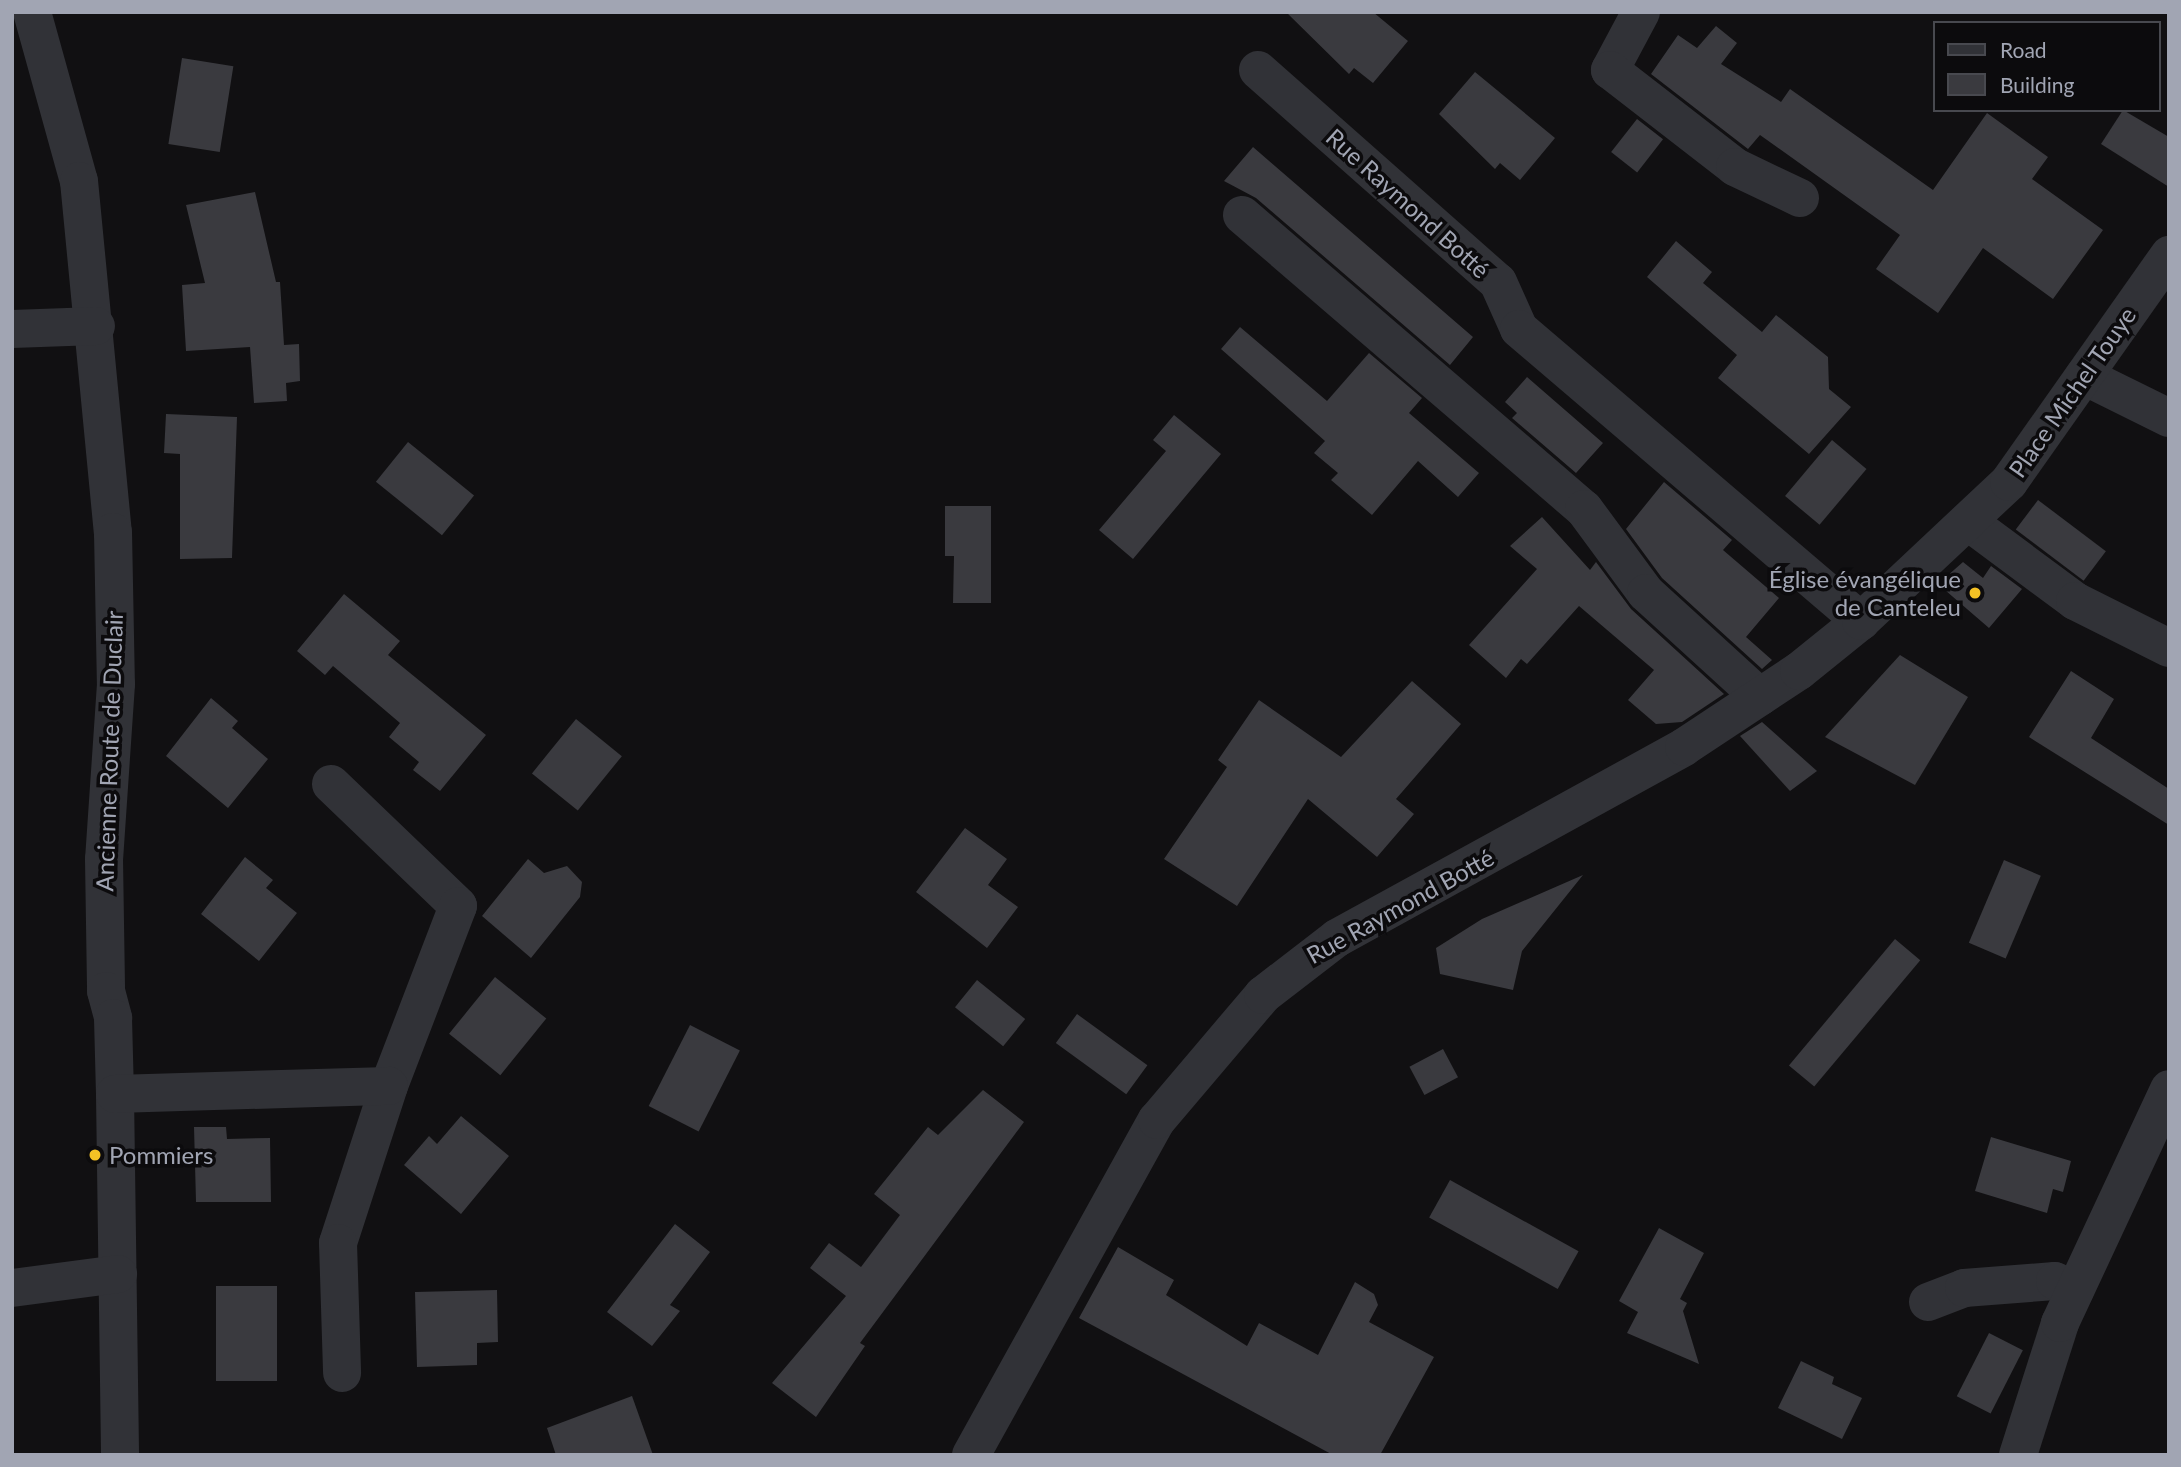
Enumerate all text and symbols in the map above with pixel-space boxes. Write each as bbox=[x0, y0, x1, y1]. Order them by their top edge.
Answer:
legend bbox=[1932, 21, 2160, 112]
text: Road bbox=[2000, 37, 2047, 62]
text: Building bbox=[2000, 72, 2075, 97]
street label: Rue Raymond Botté bbox=[1320, 122, 1496, 284]
street label: Place Michel Touye bbox=[2002, 301, 2142, 483]
place label: Église évangélique de Canteleu bbox=[1769, 565, 1961, 621]
marker: Église évangélique de Canteleu bbox=[1967, 585, 1983, 601]
street label: Ancienne Route de Duclair bbox=[90, 610, 128, 892]
street label: Rue Raymond Botté bbox=[1301, 843, 1499, 969]
place label: Pommiers bbox=[109, 1141, 213, 1169]
marker: Pommiers bbox=[87, 1147, 103, 1163]

